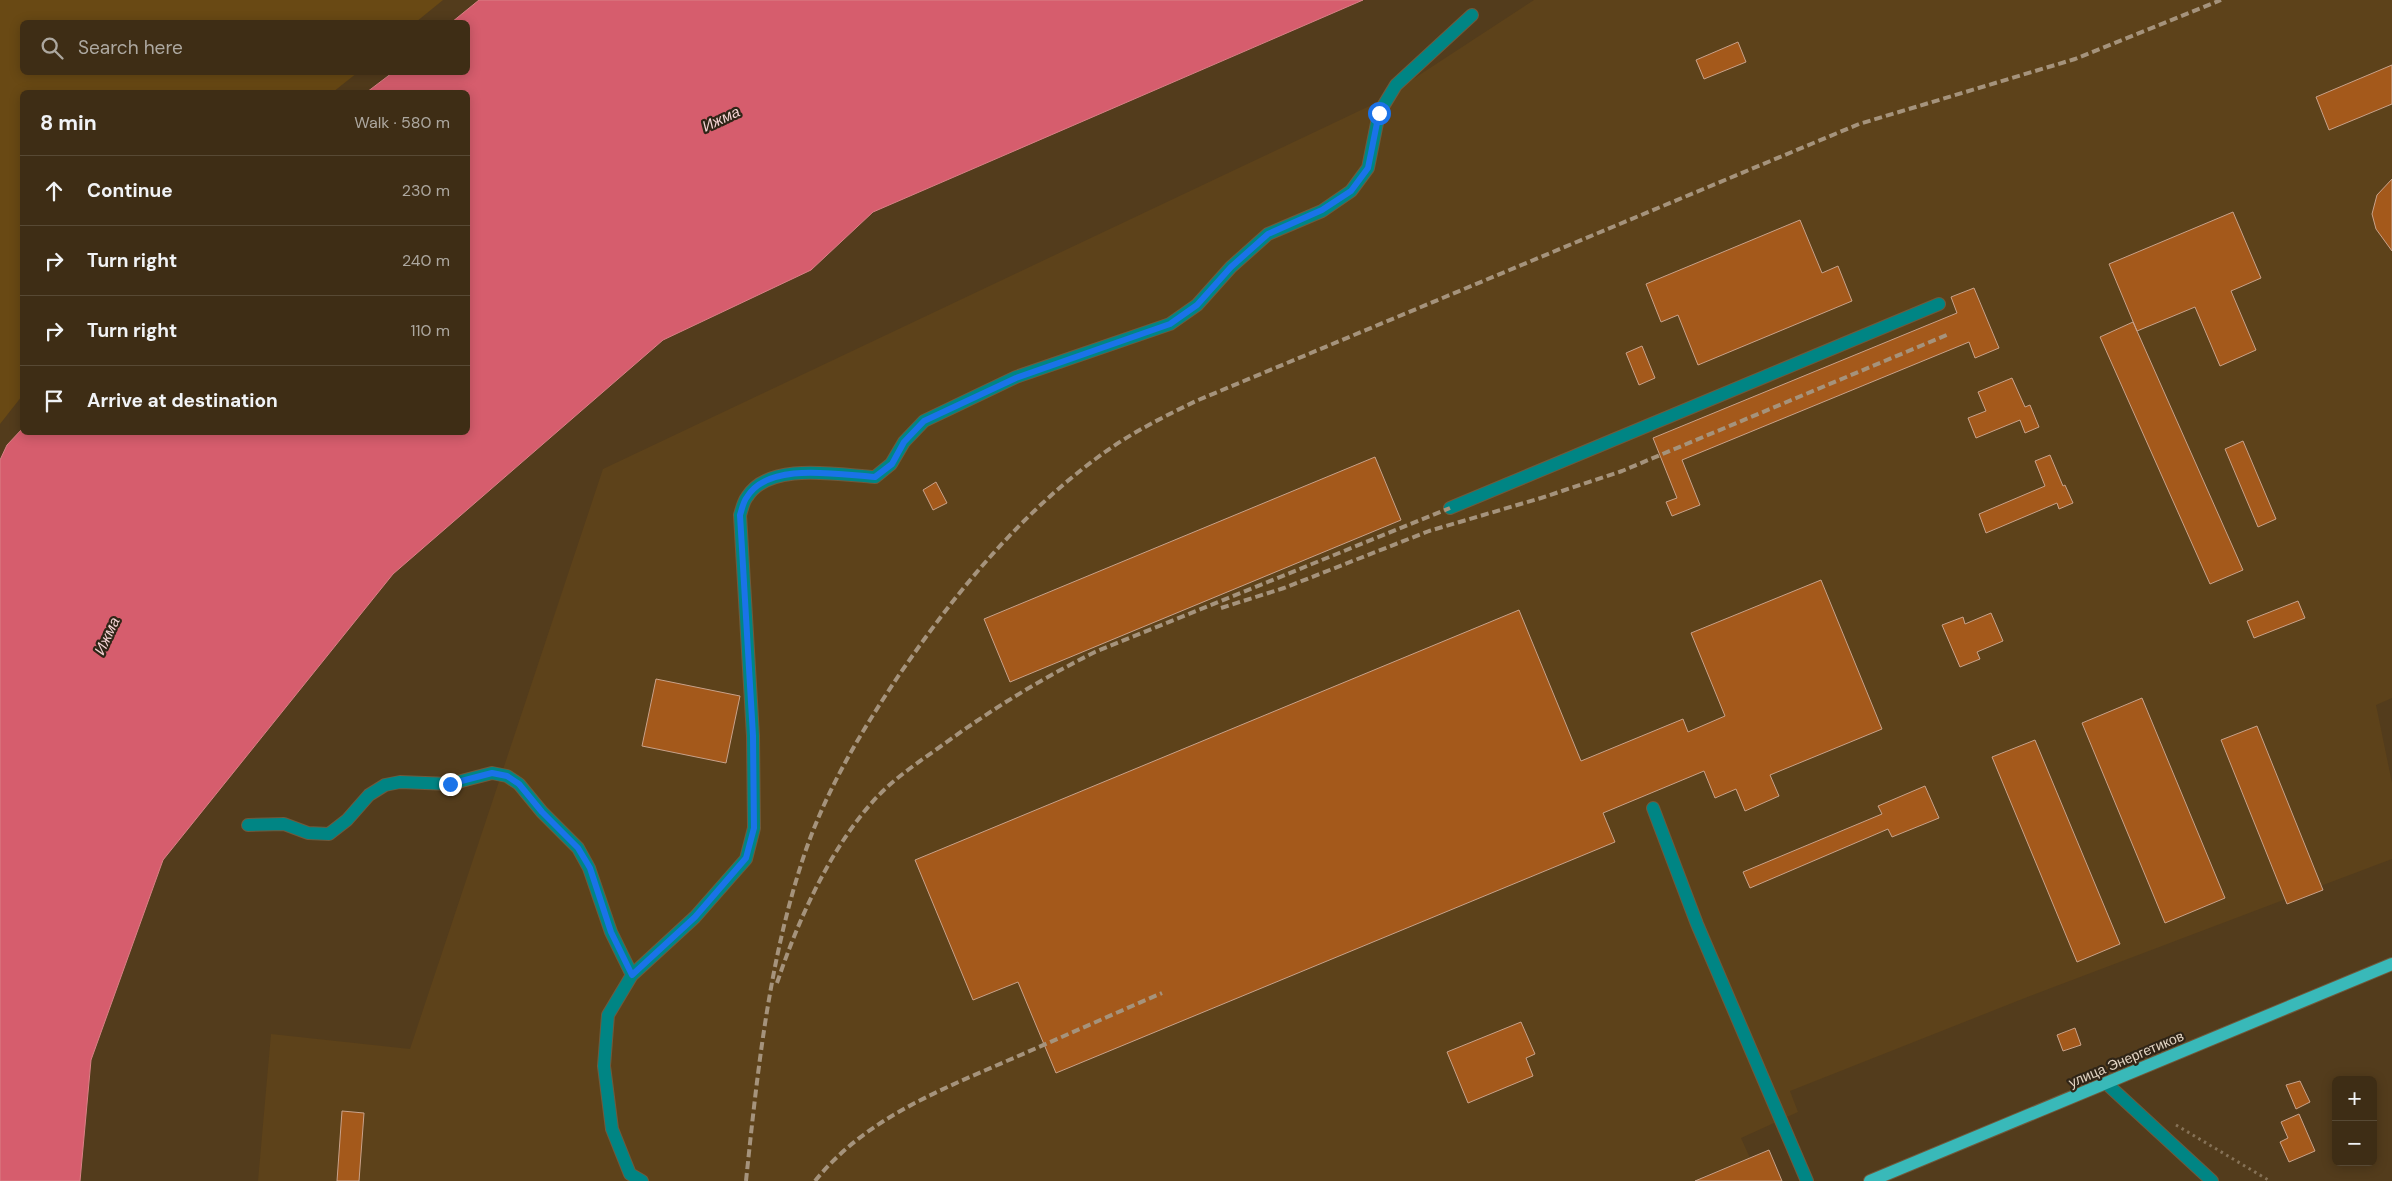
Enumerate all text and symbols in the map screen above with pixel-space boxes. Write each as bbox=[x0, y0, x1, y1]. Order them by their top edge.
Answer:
search box bbox=[20, 20, 470, 75]
icon: search bbox=[38, 34, 66, 62]
text: Search here bbox=[78, 35, 183, 60]
water label: Ижма bbox=[699, 102, 743, 136]
route start bbox=[1368, 102, 1391, 125]
text: 8 min bbox=[40, 109, 97, 137]
text: Walk · 580 m bbox=[354, 112, 450, 133]
icon: ahead bbox=[40, 177, 68, 205]
text: Continue bbox=[87, 178, 173, 203]
text: 230 m bbox=[402, 180, 450, 201]
icon: right bbox=[40, 247, 68, 275]
text: Turn right bbox=[87, 248, 177, 273]
text: 240 m bbox=[402, 250, 450, 271]
icon: right bbox=[40, 317, 68, 345]
text: Turn right bbox=[87, 318, 177, 343]
text: 110 m bbox=[411, 320, 450, 341]
icon: arrive bbox=[40, 387, 68, 415]
text: Arrive at destination bbox=[87, 388, 278, 413]
water label: Ижма bbox=[90, 614, 124, 658]
route end bbox=[439, 773, 462, 796]
street label: улица Энергетиков bbox=[2066, 1027, 2186, 1091]
map controls bbox=[2332, 1076, 2377, 1166]
button: + bbox=[2332, 1076, 2377, 1121]
button: − bbox=[2332, 1121, 2377, 1166]

